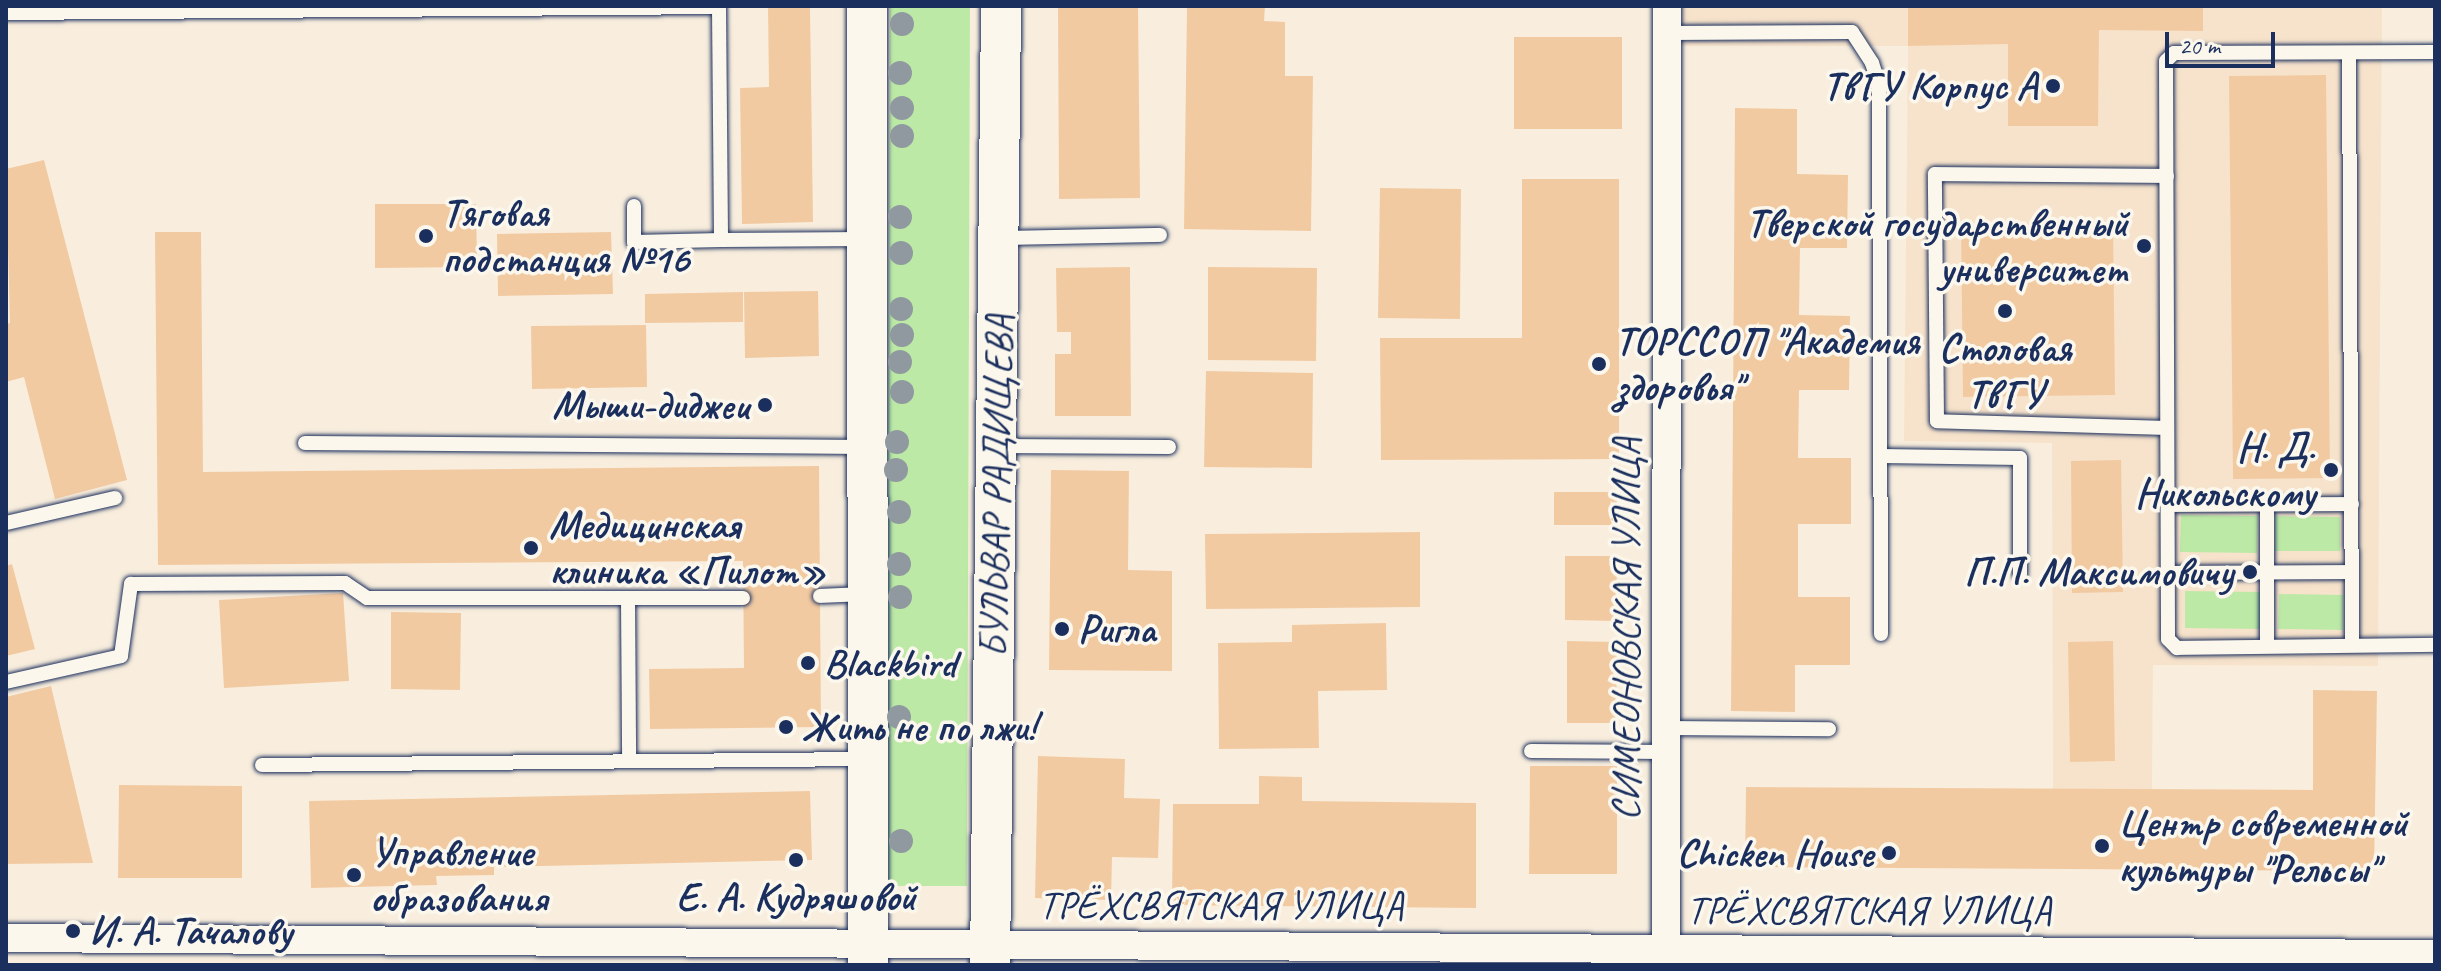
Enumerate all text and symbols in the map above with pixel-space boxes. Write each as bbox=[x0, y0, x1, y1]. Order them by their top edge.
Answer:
scale bar bbox=[2169, 16, 2279, 66]
text: 20 m bbox=[2179, 31, 2220, 61]
place label: ТвГУ Корпус А bbox=[1823, 62, 2037, 110]
marker: ТвГУ Корпус А bbox=[2044, 77, 2062, 95]
place label: Тяговая подстанция №16 bbox=[442, 189, 689, 283]
place label: Тверской государственный университет bbox=[1746, 199, 2128, 293]
marker: Тяговая подстанция №16 bbox=[417, 227, 435, 245]
marker: Тверской государственный университет bbox=[2135, 237, 2153, 255]
marker: Столовая ТвГУ bbox=[1996, 302, 2014, 320]
street label: БУЛЬВАР РАДИЩЕВА bbox=[969, 317, 1023, 655]
place label: ТОРССОП "Академия здоровья" bbox=[1615, 317, 1919, 411]
place label: Столовая ТвГУ bbox=[1939, 324, 2071, 418]
marker: ТОРССОП "Академия здоровья" bbox=[1590, 355, 1608, 373]
place label: Мыши-диджеи bbox=[552, 381, 749, 429]
marker: Мыши-диджеи bbox=[756, 396, 774, 414]
place label: Н. Д. Никольскому bbox=[2135, 423, 2315, 517]
street label: СИМЕОНОВСКАЯ УЛИЦА bbox=[1602, 437, 1650, 821]
marker: Н. Д. Никольскому bbox=[2322, 461, 2340, 479]
place label: Медицинская клиника «Пилот» bbox=[549, 501, 826, 595]
marker: Медицинская клиника «Пилот» bbox=[520, 537, 542, 559]
place label: П.П. Максимовичу bbox=[1964, 548, 2234, 596]
marker: П.П. Максимовичу bbox=[2241, 563, 2259, 581]
place label: Ригла bbox=[1078, 605, 1156, 653]
marker: Ригла bbox=[1053, 620, 1071, 638]
place label: Blackbird bbox=[824, 639, 956, 687]
marker: Blackbird bbox=[799, 654, 817, 672]
place label: Жить не по лжи! bbox=[802, 703, 1036, 751]
marker: Жить не по лжи! bbox=[777, 718, 795, 736]
place label: Центр современной культуры "Рельсы" bbox=[2118, 799, 2406, 893]
place label: Управление образования bbox=[370, 828, 548, 922]
place label: Chicken House bbox=[1677, 829, 1873, 877]
marker: Центр современной культуры "Рельсы" bbox=[2093, 837, 2111, 855]
marker: Chicken House bbox=[1880, 844, 1898, 862]
marker: Е. А. Кудряшовой bbox=[787, 851, 805, 869]
marker: Управление образования bbox=[345, 866, 363, 884]
place label: Е. А. Кудряшовой bbox=[676, 873, 916, 921]
street label: ТРЁХСВЯТСКАЯ УЛИЦА bbox=[1038, 881, 1404, 929]
street label: ТРЁХСВЯТСКАЯ УЛИЦА bbox=[1686, 886, 2052, 934]
place label: И. А. Тачалову bbox=[89, 907, 292, 955]
marker: И. А. Тачалову bbox=[64, 922, 82, 940]

